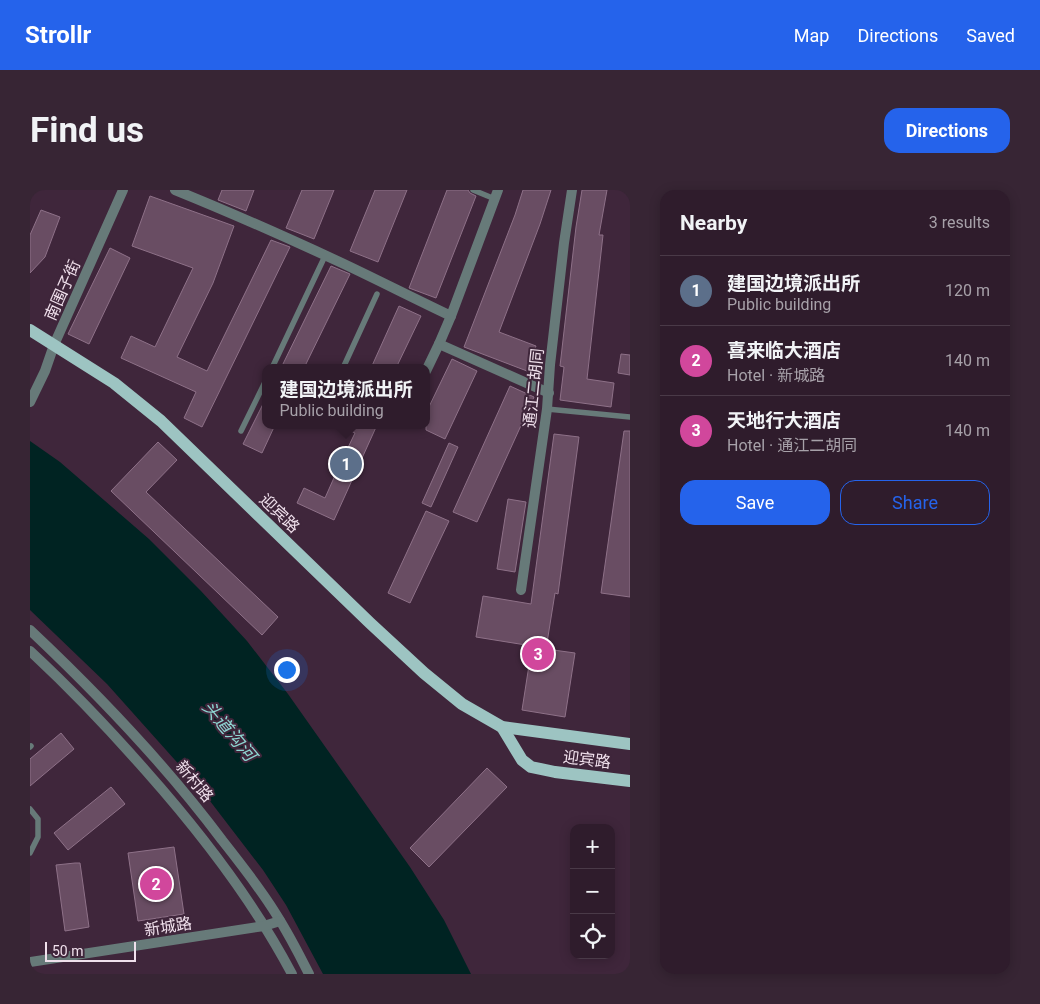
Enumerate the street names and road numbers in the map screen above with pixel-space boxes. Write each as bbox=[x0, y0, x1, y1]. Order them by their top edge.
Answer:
street label: 南围子街 bbox=[41, 257, 84, 323]
street label: 通江二胡同 bbox=[520, 347, 547, 429]
street label: 迎宾路 bbox=[256, 490, 304, 537]
street label: 迎宾路 bbox=[562, 747, 612, 772]
street label: 新村路 bbox=[172, 757, 217, 806]
street label: 新城路 bbox=[143, 913, 193, 940]

